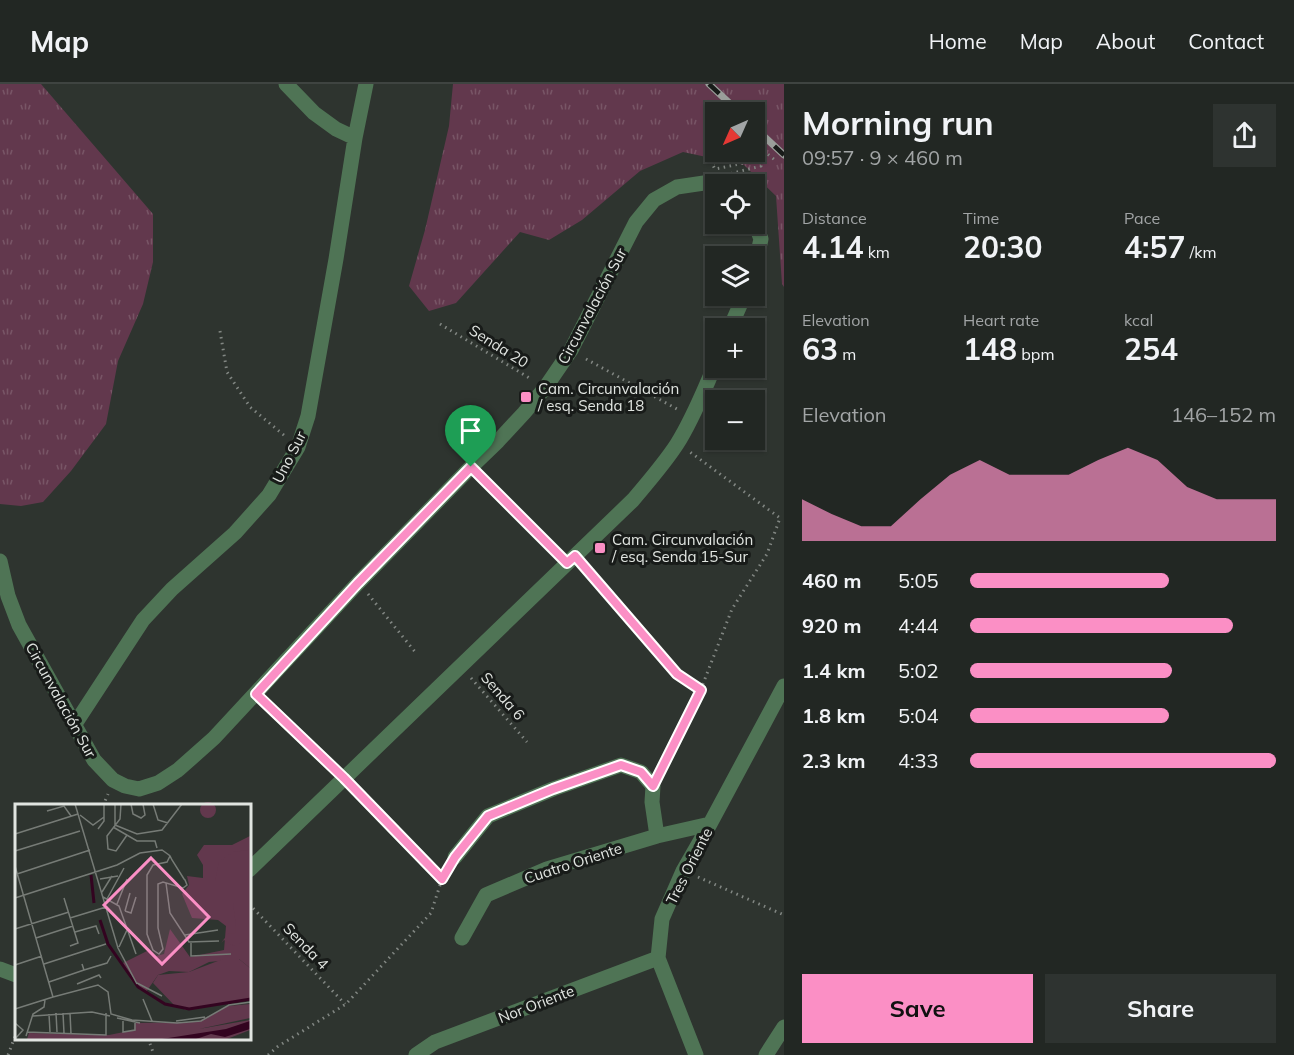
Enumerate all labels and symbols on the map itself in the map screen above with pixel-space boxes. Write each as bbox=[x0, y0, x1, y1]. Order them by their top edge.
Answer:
north arrow bbox=[705, 102, 765, 162]
street label: Circunvalación Sur bbox=[553, 244, 631, 367]
street label: Senda 20 bbox=[466, 320, 532, 372]
place label: Cam. Circunvalación / esq. Senda 18 bbox=[537, 379, 679, 415]
marker: Cam. Circunvalación / esq. Senda 18 bbox=[519, 390, 533, 404]
pin bbox=[445, 405, 496, 467]
street label: Uno Sur bbox=[268, 427, 310, 486]
place label: Cam. Circunvalación / esq. Senda 15-Sur bbox=[611, 530, 753, 566]
marker: Cam. Circunvalación / esq. Senda 15-Sur bbox=[593, 541, 607, 555]
street label: Circunvalación Sur bbox=[21, 639, 101, 762]
street label: Senda 6 bbox=[477, 668, 529, 724]
inset map bbox=[15, 804, 250, 1040]
street label: Tres Oriente bbox=[662, 824, 716, 908]
street label: Cuatro Oriente bbox=[522, 838, 624, 888]
street label: Senda 4 bbox=[279, 919, 333, 973]
street label: Nor Oriente bbox=[495, 981, 577, 1027]

